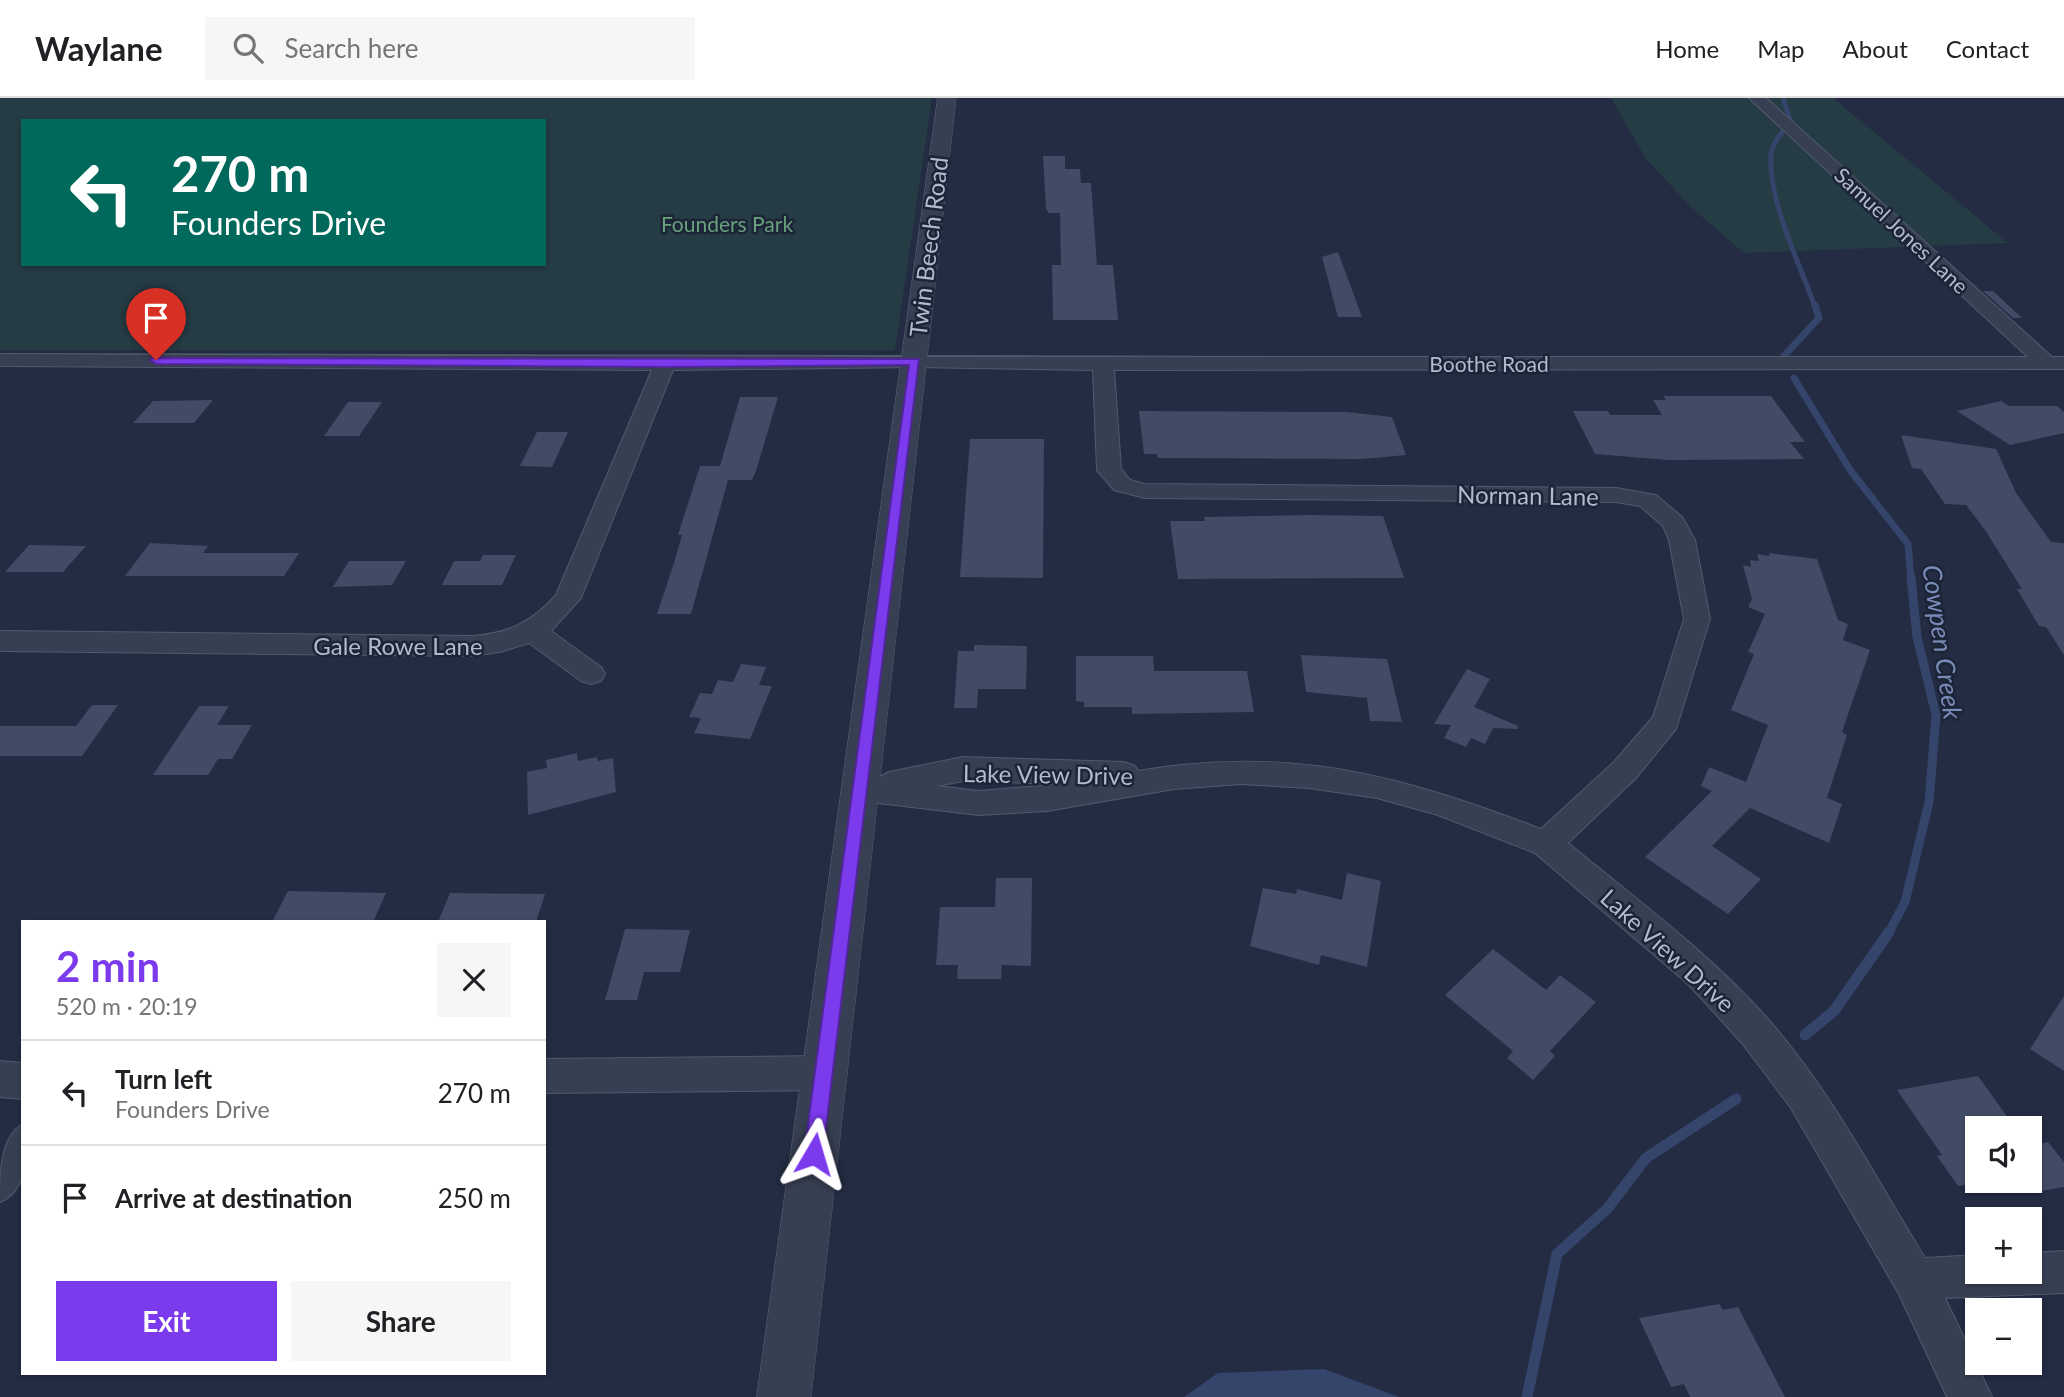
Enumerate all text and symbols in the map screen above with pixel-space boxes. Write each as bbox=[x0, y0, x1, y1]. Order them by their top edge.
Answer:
search box bbox=[205, 17, 695, 80]
text: Waylane bbox=[35, 28, 163, 68]
icon: search bbox=[229, 29, 267, 67]
text: Search here bbox=[285, 32, 419, 64]
text: Home bbox=[1655, 34, 1719, 63]
text: Map bbox=[1757, 34, 1805, 63]
text: About bbox=[1843, 34, 1908, 63]
text: Contact bbox=[1946, 34, 2029, 63]
text: 270 m bbox=[171, 144, 309, 202]
icon: left bbox=[56, 147, 147, 238]
street label: Twin Beech Road bbox=[903, 155, 953, 339]
street label: Samuel Jones Lane bbox=[1830, 162, 1974, 298]
text: Founders Drive bbox=[171, 203, 386, 242]
park label: Founders Park bbox=[661, 211, 793, 236]
pin bbox=[126, 288, 186, 360]
icon: arrive bbox=[137, 299, 175, 337]
street label: Boothe Road bbox=[1429, 351, 1549, 376]
street label: Norman Lane bbox=[1457, 479, 1599, 511]
water label: Cowpen Creek bbox=[1916, 563, 1970, 722]
street label: Gale Rowe Lane bbox=[313, 631, 483, 660]
street label: Lake View Drive bbox=[963, 758, 1133, 790]
street label: Lake View Drive bbox=[1595, 882, 1741, 1018]
text: 2 min bbox=[56, 941, 160, 991]
button: close bbox=[437, 943, 511, 1017]
text: 520 m · 20:19 bbox=[56, 992, 198, 1020]
text: Turn left bbox=[115, 1063, 212, 1095]
icon: left bbox=[56, 1074, 94, 1112]
text: 270 m bbox=[438, 1077, 511, 1109]
text: Founders Drive bbox=[115, 1095, 270, 1123]
map controls bbox=[1965, 1116, 2042, 1375]
button: sound bbox=[1965, 1116, 2042, 1193]
position arrow bbox=[777, 1117, 851, 1191]
icon: arrive bbox=[56, 1179, 94, 1217]
text: Arrive at destination bbox=[115, 1182, 352, 1214]
text: 250 m bbox=[438, 1182, 511, 1214]
button: + bbox=[1965, 1207, 2042, 1284]
button: Exit bbox=[56, 1281, 277, 1361]
button: Share bbox=[291, 1281, 511, 1361]
button: − bbox=[1965, 1298, 2042, 1375]

